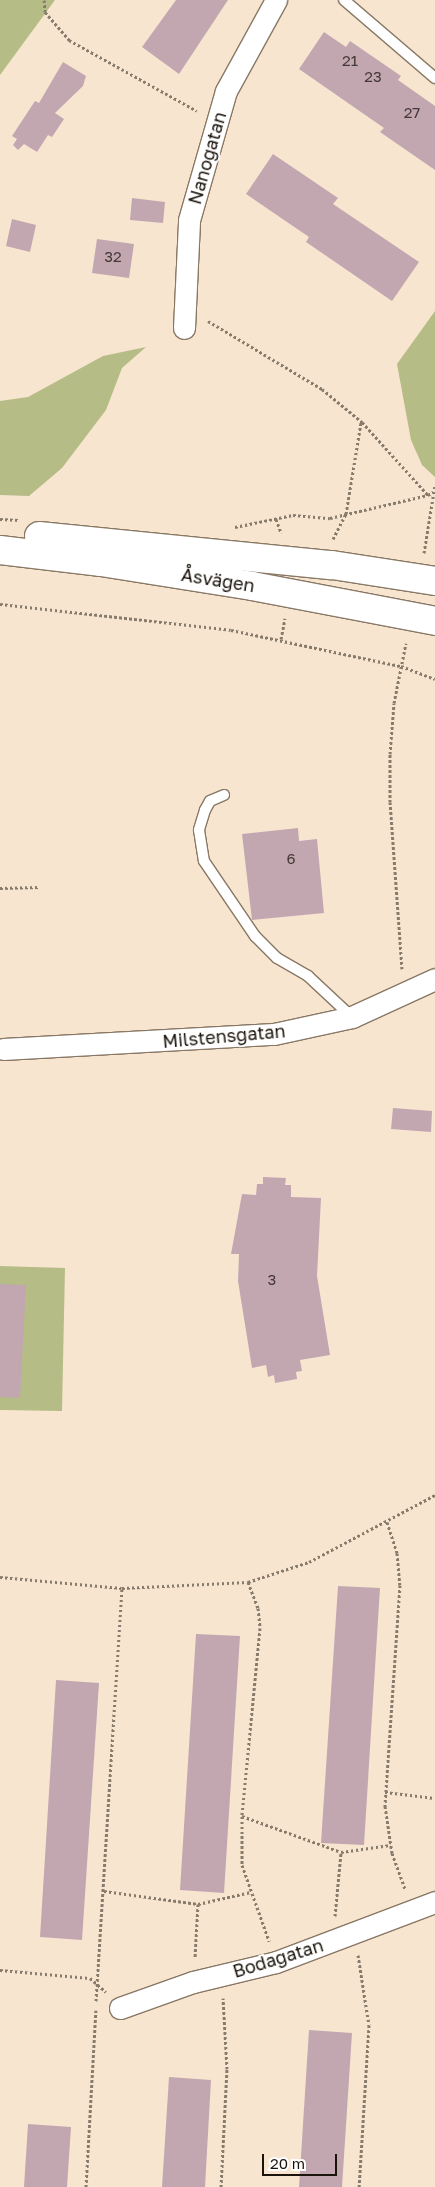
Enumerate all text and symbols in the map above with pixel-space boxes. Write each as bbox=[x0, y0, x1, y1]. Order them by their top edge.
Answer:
house number: 21 bbox=[342, 52, 358, 70]
house number: 23 bbox=[364, 68, 382, 86]
house number: 27 bbox=[404, 104, 420, 122]
street label: Nanogatan bbox=[183, 109, 231, 207]
house number: 32 bbox=[104, 248, 122, 266]
street label: Åsvägen bbox=[180, 564, 256, 596]
house number: 6 bbox=[286, 850, 296, 868]
street label: Milstensgatan bbox=[162, 1020, 286, 1052]
house number: 3 bbox=[268, 1271, 276, 1289]
street label: Bodagatan bbox=[230, 1934, 326, 1982]
scale bar bbox=[265, 2144, 340, 2176]
text: 20 m bbox=[270, 2154, 305, 2172]

